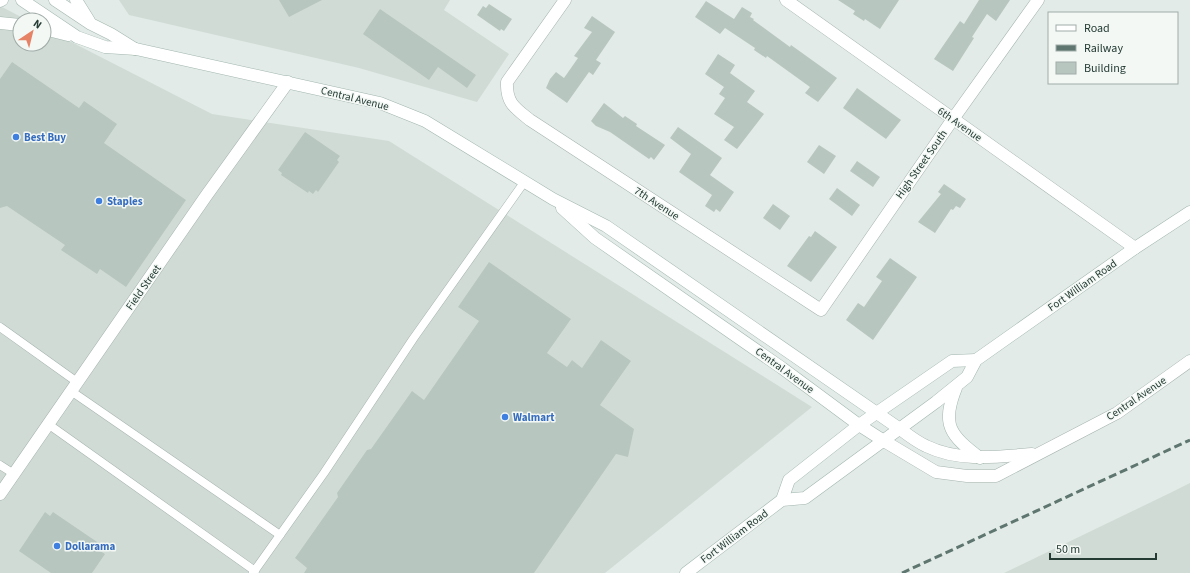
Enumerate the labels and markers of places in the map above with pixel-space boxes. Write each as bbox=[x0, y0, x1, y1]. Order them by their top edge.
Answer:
place label: Best Buy bbox=[24, 130, 66, 145]
marker: Best Buy bbox=[11, 132, 21, 142]
place label: Staples bbox=[107, 194, 143, 209]
marker: Staples bbox=[94, 196, 104, 206]
place label: Walmart bbox=[513, 410, 555, 425]
marker: Walmart bbox=[500, 412, 510, 422]
place label: Dollarama bbox=[65, 539, 115, 554]
marker: Dollarama bbox=[52, 541, 62, 551]

